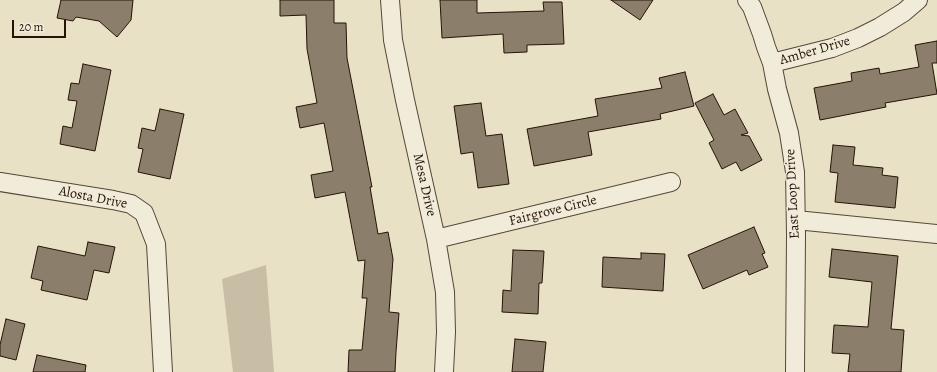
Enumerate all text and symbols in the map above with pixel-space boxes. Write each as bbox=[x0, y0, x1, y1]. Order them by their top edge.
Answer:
scale bar bbox=[14, 12, 68, 38]
text: 20 m bbox=[19, 19, 43, 35]
street label: Amber Drive bbox=[778, 33, 852, 69]
street label: East Loop Drive bbox=[782, 149, 804, 239]
street label: Mesa Drive bbox=[409, 152, 439, 218]
street label: Alosta Drive bbox=[57, 183, 129, 213]
street label: Fairgrove Circle bbox=[507, 192, 599, 230]

